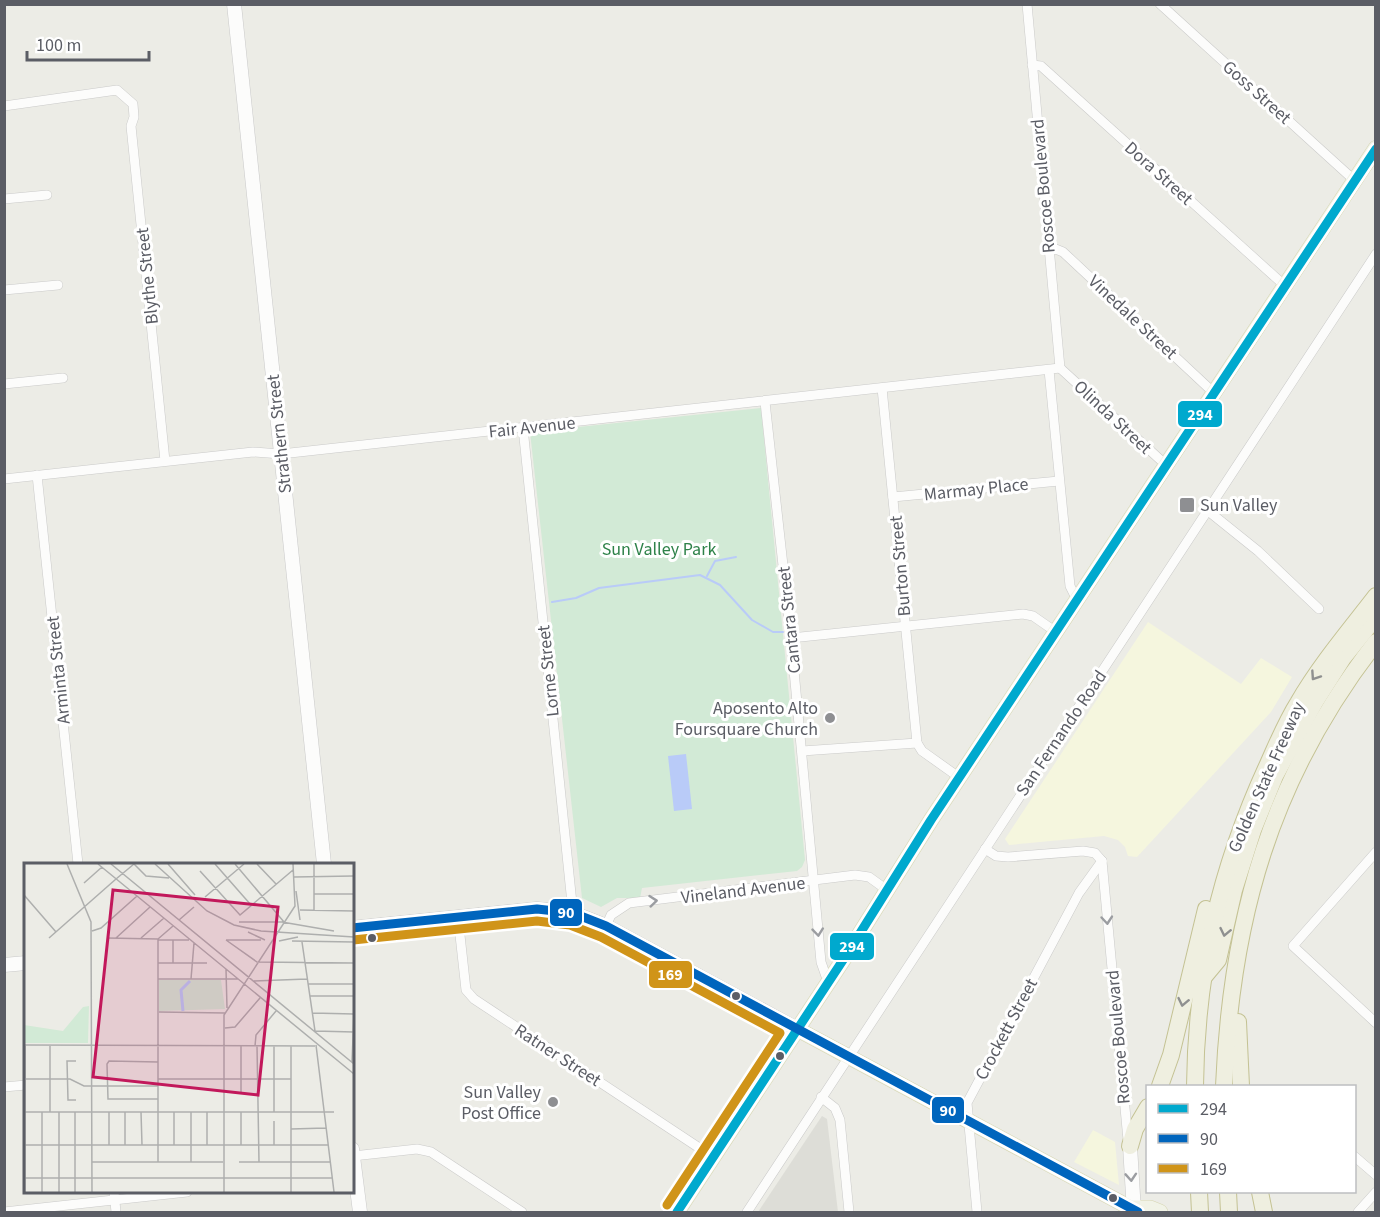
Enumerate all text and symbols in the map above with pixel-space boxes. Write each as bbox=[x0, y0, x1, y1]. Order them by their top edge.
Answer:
scale bar bbox=[27, 24, 148, 62]
text: 100 m bbox=[36, 33, 81, 58]
street label: Goss Street bbox=[1217, 55, 1296, 130]
street label: Roscoe Boulevard bbox=[1025, 118, 1062, 254]
street label: Dora Street bbox=[1119, 136, 1198, 211]
street label: Blythe Street bbox=[130, 226, 165, 326]
street label: Vinedale Street bbox=[1083, 269, 1183, 365]
street label: Strathern Street bbox=[261, 373, 298, 495]
street label: Olinda Street bbox=[1068, 375, 1157, 460]
line badge: 294 bbox=[1177, 400, 1223, 428]
text: 294 bbox=[1187, 404, 1213, 426]
street label: Fair Avenue bbox=[487, 411, 577, 444]
street label: Marmay Place bbox=[923, 472, 1030, 507]
place label: Sun Valley bbox=[1200, 493, 1278, 518]
marker: Sun Valley bbox=[1178, 496, 1196, 514]
street label: Burton Street bbox=[884, 515, 917, 617]
park label: Sun Valley Park bbox=[602, 537, 716, 562]
street label: Cantara Street bbox=[771, 565, 808, 675]
street label: Arminta Street bbox=[40, 615, 77, 725]
street label: Lorne Street bbox=[531, 624, 566, 718]
street label: San Fernando Road bbox=[1010, 665, 1113, 801]
one-way arrow bbox=[1311, 669, 1322, 680]
place label: Aposento Alto Foursquare Church bbox=[675, 696, 818, 742]
street label: Golden State Freeway bbox=[1222, 697, 1311, 857]
marker: Aposento Alto Foursquare Church bbox=[823, 711, 837, 725]
inset map bbox=[24, 863, 354, 1193]
street label: Vineland Avenue bbox=[679, 870, 807, 911]
one-way arrow bbox=[649, 895, 658, 907]
line badge: 90 bbox=[549, 898, 583, 927]
text: 90 bbox=[558, 902, 574, 924]
one-way arrow bbox=[1100, 915, 1113, 924]
one-way arrow bbox=[1219, 926, 1232, 936]
one-way arrow bbox=[811, 928, 824, 937]
unlabelled marker bbox=[366, 932, 378, 944]
line badge: 294 bbox=[829, 932, 875, 961]
text: 294 bbox=[839, 936, 865, 958]
line badge: 169 bbox=[648, 960, 693, 989]
text: 169 bbox=[657, 964, 683, 986]
street label: Roscoe Boulevard bbox=[1100, 969, 1137, 1105]
street label: Crockett Street bbox=[969, 974, 1044, 1085]
unlabelled marker bbox=[730, 990, 742, 1002]
one-way arrow bbox=[1177, 997, 1190, 1007]
street label: Ratner Street bbox=[509, 1018, 606, 1093]
unlabelled marker bbox=[774, 1050, 786, 1062]
place label: Sun Valley Post Office bbox=[461, 1080, 542, 1126]
legend bbox=[1146, 1085, 1356, 1193]
marker: Sun Valley Post Office bbox=[546, 1095, 560, 1109]
line badge: 90 bbox=[931, 1096, 965, 1124]
text: 294 bbox=[1200, 1097, 1227, 1122]
text: 90 bbox=[940, 1100, 956, 1122]
text: 90 bbox=[1200, 1127, 1218, 1152]
text: 169 bbox=[1200, 1157, 1227, 1182]
one-way arrow bbox=[1124, 1172, 1137, 1181]
unlabelled marker bbox=[1107, 1192, 1119, 1204]

